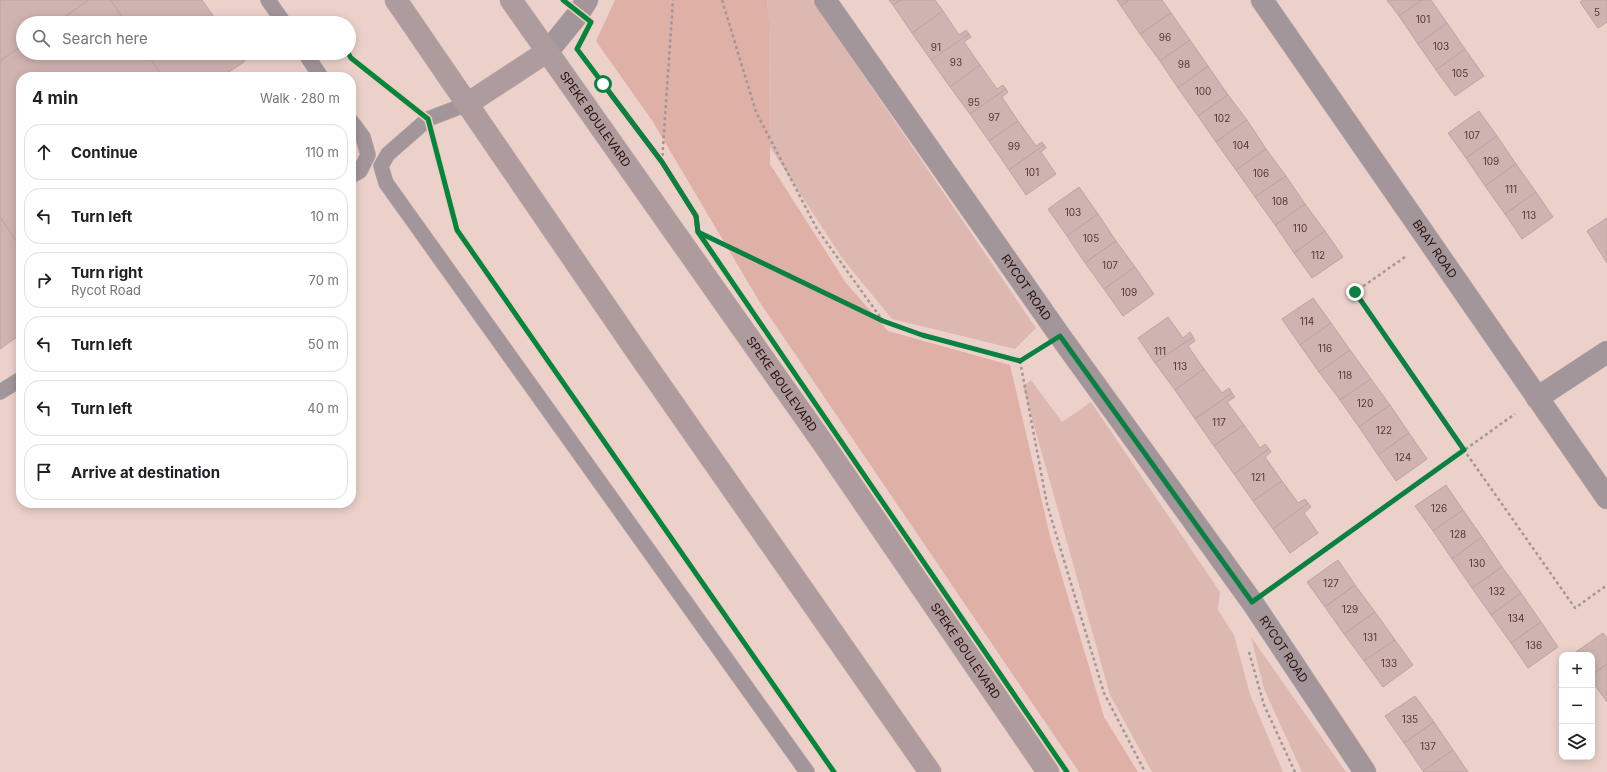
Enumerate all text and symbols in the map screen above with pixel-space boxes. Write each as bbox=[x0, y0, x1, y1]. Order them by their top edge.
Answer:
house number: 5 bbox=[1594, 6, 1600, 18]
house number: 101 bbox=[1416, 13, 1430, 25]
search box bbox=[16, 16, 356, 60]
icon: search bbox=[30, 27, 52, 49]
text: Search here bbox=[62, 29, 148, 48]
house number: 96 bbox=[1159, 31, 1171, 43]
house number: 103 bbox=[1433, 40, 1449, 52]
house number: 91 bbox=[931, 41, 941, 53]
house number: 93 bbox=[950, 56, 962, 68]
house number: 98 bbox=[1178, 58, 1190, 70]
house number: 105 bbox=[1452, 67, 1468, 79]
street label: SPEKE BOULEVARD bbox=[557, 68, 634, 170]
route start bbox=[594, 75, 612, 93]
house number: 100 bbox=[1195, 85, 1211, 97]
text: 4 min bbox=[32, 88, 78, 108]
text: Walk · 280 m bbox=[260, 90, 340, 106]
house number: 95 bbox=[968, 96, 980, 108]
house number: 97 bbox=[988, 111, 1000, 123]
house number: 102 bbox=[1214, 112, 1230, 124]
house number: 107 bbox=[1464, 129, 1480, 141]
house number: 104 bbox=[1233, 139, 1249, 151]
house number: 99 bbox=[1008, 140, 1020, 152]
icon: ahead bbox=[33, 141, 55, 163]
text: Continue bbox=[71, 143, 138, 162]
text: 110 m bbox=[305, 144, 339, 160]
house number: 109 bbox=[1483, 155, 1499, 167]
house number: 101 bbox=[1025, 166, 1039, 178]
house number: 106 bbox=[1253, 167, 1269, 179]
house number: 111 bbox=[1505, 183, 1517, 195]
house number: 108 bbox=[1272, 195, 1288, 207]
icon: left bbox=[33, 205, 55, 227]
house number: 103 bbox=[1065, 206, 1081, 218]
text: Turn left bbox=[71, 207, 132, 226]
text: 10 m bbox=[310, 208, 339, 224]
house number: 113 bbox=[1522, 209, 1536, 221]
street label: BRAY ROAD bbox=[1409, 217, 1460, 281]
house number: 110 bbox=[1293, 222, 1307, 234]
house number: 105 bbox=[1083, 232, 1099, 244]
house number: 112 bbox=[1311, 249, 1325, 261]
street label: RYCOT ROAD bbox=[998, 251, 1055, 323]
house number: 107 bbox=[1102, 259, 1118, 271]
text: Turn right bbox=[71, 263, 143, 282]
icon: right bbox=[33, 269, 55, 291]
text: 70 m bbox=[309, 272, 339, 288]
text: Rycot Road bbox=[71, 282, 141, 298]
route end bbox=[1346, 283, 1364, 301]
house number: 109 bbox=[1121, 286, 1137, 298]
house number: 114 bbox=[1300, 315, 1314, 327]
icon: left bbox=[33, 333, 55, 355]
street label: SPEKE BOULEVARD bbox=[743, 333, 821, 435]
text: Turn left bbox=[71, 335, 132, 354]
text: 50 m bbox=[308, 336, 339, 352]
house number: 116 bbox=[1318, 342, 1332, 354]
house number: 111 bbox=[1154, 345, 1166, 357]
house number: 113 bbox=[1173, 360, 1187, 372]
house number: 118 bbox=[1338, 369, 1352, 381]
icon: left bbox=[33, 397, 55, 419]
house number: 120 bbox=[1357, 397, 1373, 409]
text: Turn left bbox=[71, 399, 132, 418]
text: 40 m bbox=[307, 400, 339, 416]
house number: 117 bbox=[1212, 416, 1226, 428]
house number: 122 bbox=[1376, 424, 1392, 436]
house number: 124 bbox=[1395, 451, 1411, 463]
icon: arrive bbox=[33, 461, 55, 483]
text: Arrive at destination bbox=[71, 463, 220, 482]
house number: 121 bbox=[1251, 471, 1265, 483]
house number: 126 bbox=[1431, 502, 1447, 514]
house number: 128 bbox=[1450, 528, 1466, 540]
house number: 130 bbox=[1469, 557, 1485, 569]
house number: 127 bbox=[1323, 577, 1339, 589]
house number: 132 bbox=[1489, 585, 1505, 597]
street label: SPEKE BOULEVARD bbox=[928, 600, 1004, 702]
house number: 129 bbox=[1342, 603, 1358, 615]
house number: 134 bbox=[1508, 612, 1524, 624]
street label: RYCOT ROAD bbox=[1256, 613, 1312, 685]
house number: 131 bbox=[1363, 631, 1377, 643]
house number: 136 bbox=[1526, 639, 1542, 651]
map controls bbox=[1559, 652, 1595, 760]
button: + bbox=[1559, 652, 1595, 688]
house number: 133 bbox=[1381, 657, 1397, 669]
button: − bbox=[1559, 688, 1595, 724]
house number: 135 bbox=[1402, 713, 1418, 725]
button: layers bbox=[1559, 724, 1595, 760]
house number: 137 bbox=[1420, 740, 1436, 752]

